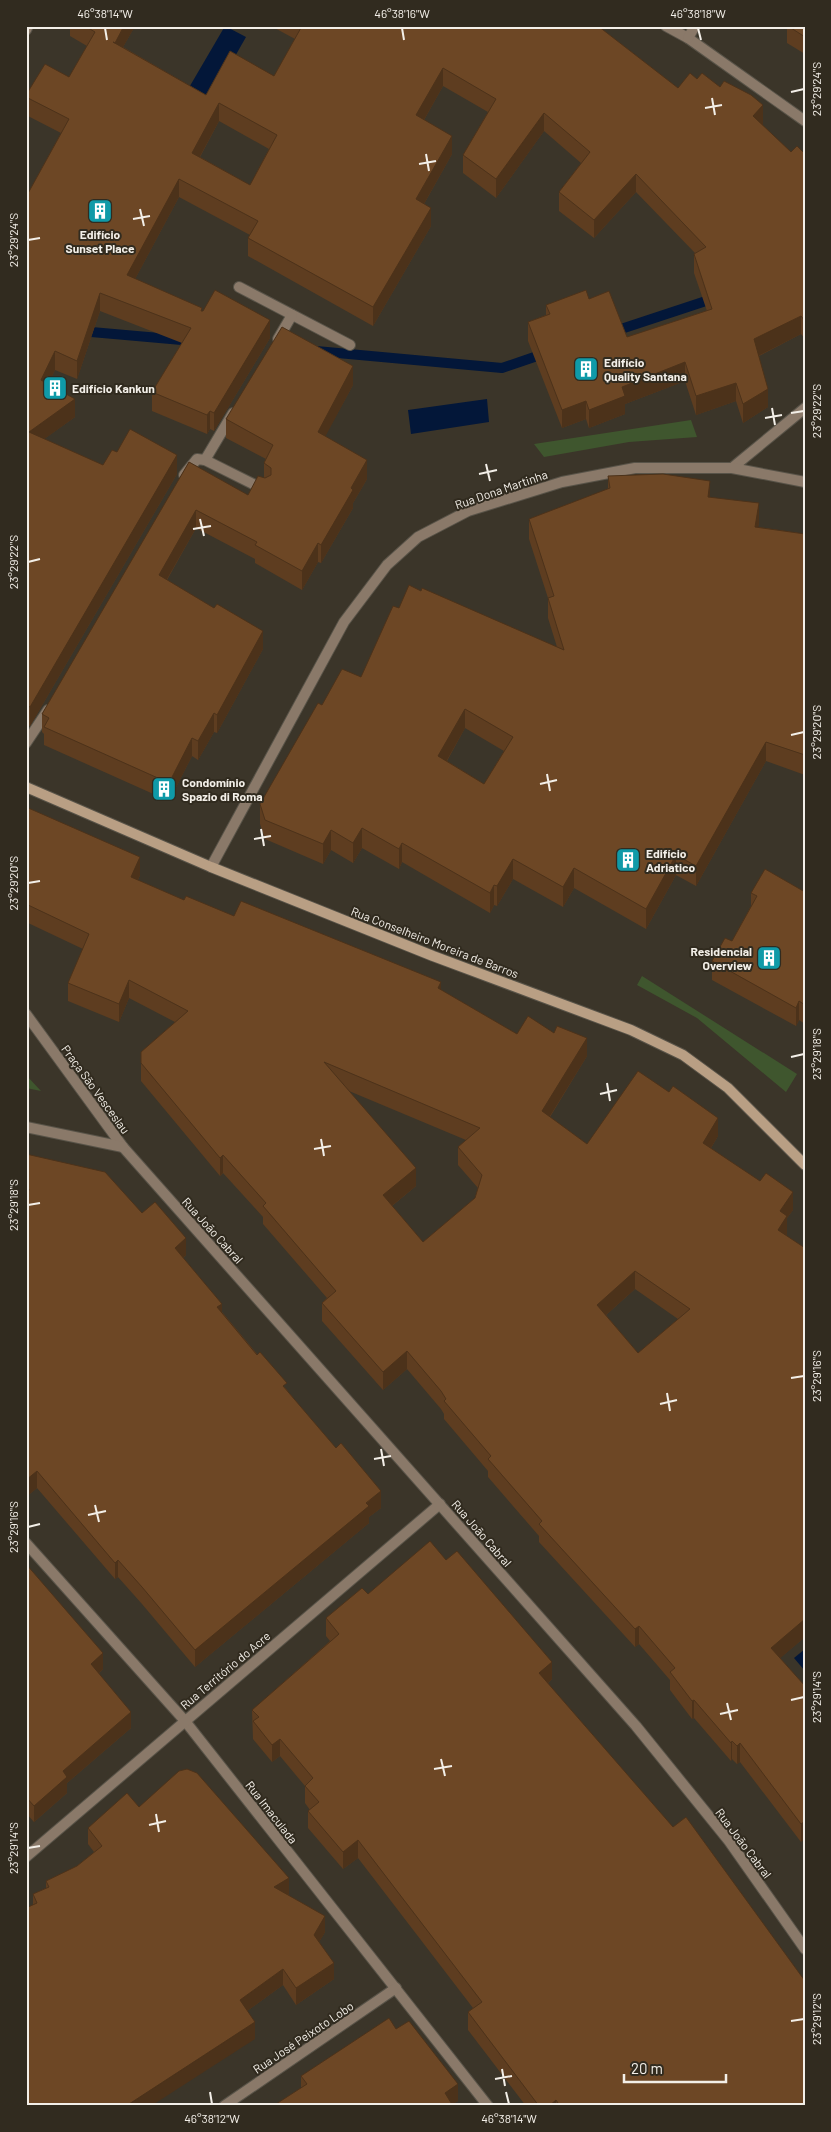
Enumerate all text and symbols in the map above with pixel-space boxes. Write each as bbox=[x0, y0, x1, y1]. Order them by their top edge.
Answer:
text: 46°38'14"W bbox=[77, 6, 133, 20]
text: 46°38'16"W bbox=[374, 6, 430, 20]
text: 46°38'18"W bbox=[670, 6, 726, 20]
text: 23°29'24"S bbox=[809, 62, 823, 116]
building icon: Edifício Sunset Place bbox=[87, 198, 113, 224]
text: 23°29'24"S bbox=[6, 213, 20, 267]
place label: Edifício Sunset Place bbox=[66, 227, 135, 255]
place label: Edifício Quality Santana bbox=[604, 355, 687, 383]
building icon: Edifício Quality Santana bbox=[573, 356, 599, 382]
building icon: Edifício Kankun bbox=[42, 375, 68, 401]
place label: Edifício Kankun bbox=[72, 381, 155, 395]
text: 23°29'22"S bbox=[809, 384, 823, 438]
street label: Rua Dona Martinha bbox=[453, 467, 549, 511]
text: 23°29'22"S bbox=[6, 535, 20, 589]
text: 23°29'20"S bbox=[809, 705, 823, 759]
place label: Condomínio Spazio di Roma bbox=[182, 775, 263, 803]
building icon: Condomínio Spazio di Roma bbox=[151, 776, 177, 802]
place label: Edifício Adriatico bbox=[646, 846, 695, 874]
building icon: Edifício Adriatico bbox=[615, 847, 641, 873]
text: 23°29'20"S bbox=[6, 856, 20, 910]
street label: Rua Conselheiro Moreira de Barros bbox=[349, 904, 521, 981]
place label: Residencial Overview bbox=[691, 944, 753, 972]
building icon: Residencial Overview bbox=[756, 945, 782, 971]
text: 23°29'18"S bbox=[809, 1028, 823, 1080]
street label: Praça São Vesceslau bbox=[59, 1042, 133, 1136]
text: 23°29'18"S bbox=[6, 1179, 20, 1231]
street label: Rua João Cabral bbox=[180, 1194, 246, 1266]
text: 23°29'16"S bbox=[809, 1350, 823, 1402]
street label: Rua João Cabral bbox=[449, 1497, 515, 1569]
text: 23°29'16"S bbox=[6, 1501, 20, 1553]
street label: Rua Território do Acre bbox=[177, 1628, 273, 1712]
text: 23°29'14"S bbox=[809, 1671, 823, 1723]
street label: Rua Imaculada bbox=[243, 1778, 301, 1846]
street label: Rua João Cabral bbox=[713, 1805, 775, 1881]
text: 23°29'14"S bbox=[6, 1822, 20, 1874]
text: 23°29'12"S bbox=[809, 1993, 823, 2045]
street label: Rua José Peixoto Lobo bbox=[250, 1998, 356, 2076]
scale bar bbox=[624, 2052, 726, 2084]
text: 20 m bbox=[631, 2059, 663, 2077]
text: 46°38'12"W bbox=[184, 2111, 240, 2125]
text: 46°38'14"W bbox=[481, 2111, 537, 2125]

